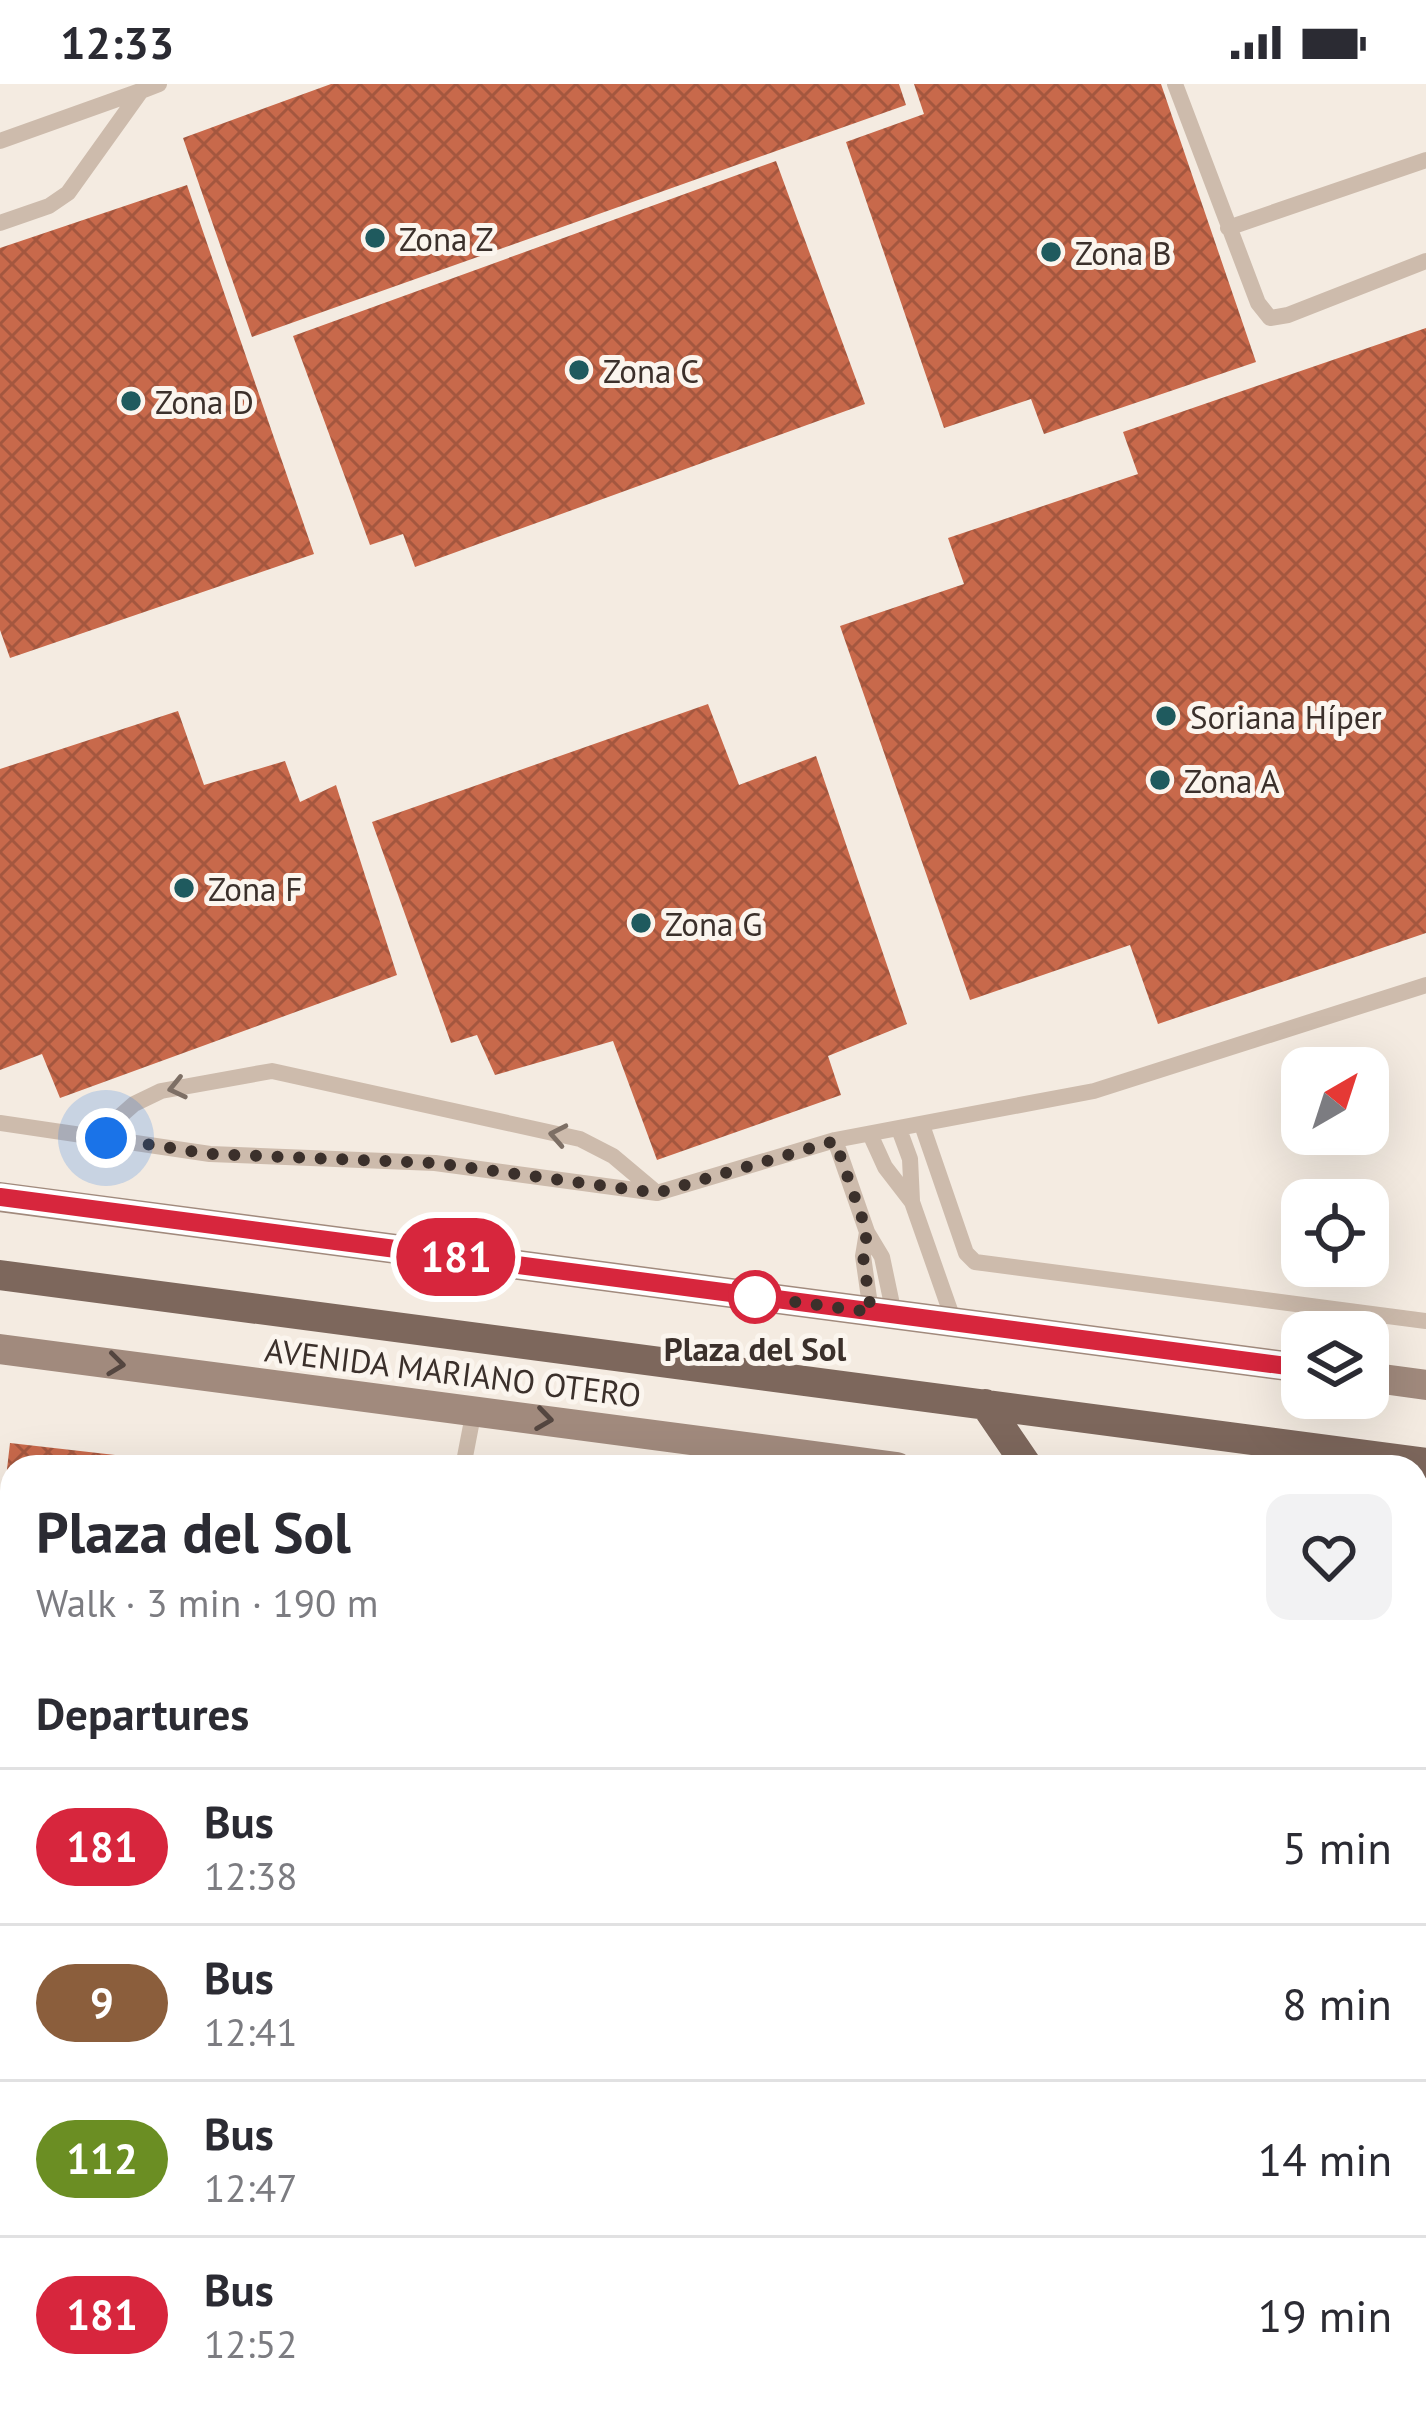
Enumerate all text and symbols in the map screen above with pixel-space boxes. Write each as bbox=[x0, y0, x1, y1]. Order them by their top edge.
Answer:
text: 12:33 bbox=[60, 13, 174, 71]
place label: Zona Z bbox=[399, 217, 493, 260]
marker: Zona Z bbox=[362, 225, 388, 251]
place label: Zona B bbox=[1075, 231, 1172, 274]
marker: Zona B bbox=[1038, 239, 1064, 265]
place label: Zona C bbox=[603, 349, 699, 392]
marker: Zona C bbox=[566, 357, 592, 383]
place label: Zona D bbox=[155, 380, 254, 423]
marker: Zona D bbox=[118, 388, 144, 414]
place label: Soriana Híper bbox=[1190, 695, 1382, 738]
marker: Soriana Híper bbox=[1153, 703, 1179, 729]
place label: Zona A bbox=[1184, 759, 1280, 802]
marker: Zona A bbox=[1147, 767, 1173, 793]
place label: Zona F bbox=[208, 867, 302, 910]
marker: Zona F bbox=[171, 875, 197, 901]
place label: Zona G bbox=[665, 902, 762, 945]
marker: Zona G bbox=[628, 910, 654, 936]
north arrow bbox=[1281, 1047, 1389, 1155]
map controls bbox=[1281, 1047, 1389, 1419]
one-way arrow bbox=[167, 1075, 187, 1100]
your location bbox=[76, 1108, 136, 1168]
one-way arrow bbox=[549, 1123, 569, 1149]
button: locate bbox=[1281, 1179, 1389, 1287]
line badge: 181 bbox=[387, 1218, 525, 1296]
text: 181 bbox=[420, 1229, 492, 1284]
marker: Plaza del Sol bbox=[730, 1272, 780, 1322]
button: layers bbox=[1281, 1311, 1389, 1419]
place label: Plaza del Sol bbox=[664, 1327, 846, 1370]
street label: AVENIDA MARIANO OTERO bbox=[262, 1328, 644, 1416]
one-way arrow bbox=[106, 1350, 126, 1376]
one-way arrow bbox=[535, 1406, 554, 1432]
button: heart bbox=[1266, 1494, 1392, 1620]
text: Plaza del Sol bbox=[36, 1495, 351, 1569]
text: Walk · 3 min · 190 m bbox=[36, 1577, 378, 1628]
text: Departures bbox=[36, 1684, 249, 1742]
text: Bus bbox=[204, 1792, 274, 1850]
text: 5 min bbox=[1282, 1818, 1392, 1876]
text: 181 bbox=[66, 1819, 138, 1874]
text: 12:38 bbox=[204, 1850, 298, 1901]
text: Bus bbox=[204, 1948, 274, 2006]
text: 8 min bbox=[1282, 1974, 1392, 2032]
text: 9 bbox=[90, 1975, 114, 2030]
text: 12:41 bbox=[204, 2006, 298, 2057]
text: Bus bbox=[204, 2104, 274, 2162]
text: 14 min bbox=[1258, 2130, 1392, 2188]
text: 112 bbox=[66, 2131, 138, 2186]
text: 12:47 bbox=[204, 2162, 298, 2213]
text: Bus bbox=[204, 2260, 274, 2318]
text: 19 min bbox=[1258, 2286, 1392, 2344]
text: 181 bbox=[66, 2287, 138, 2342]
text: 12:52 bbox=[204, 2318, 298, 2369]

